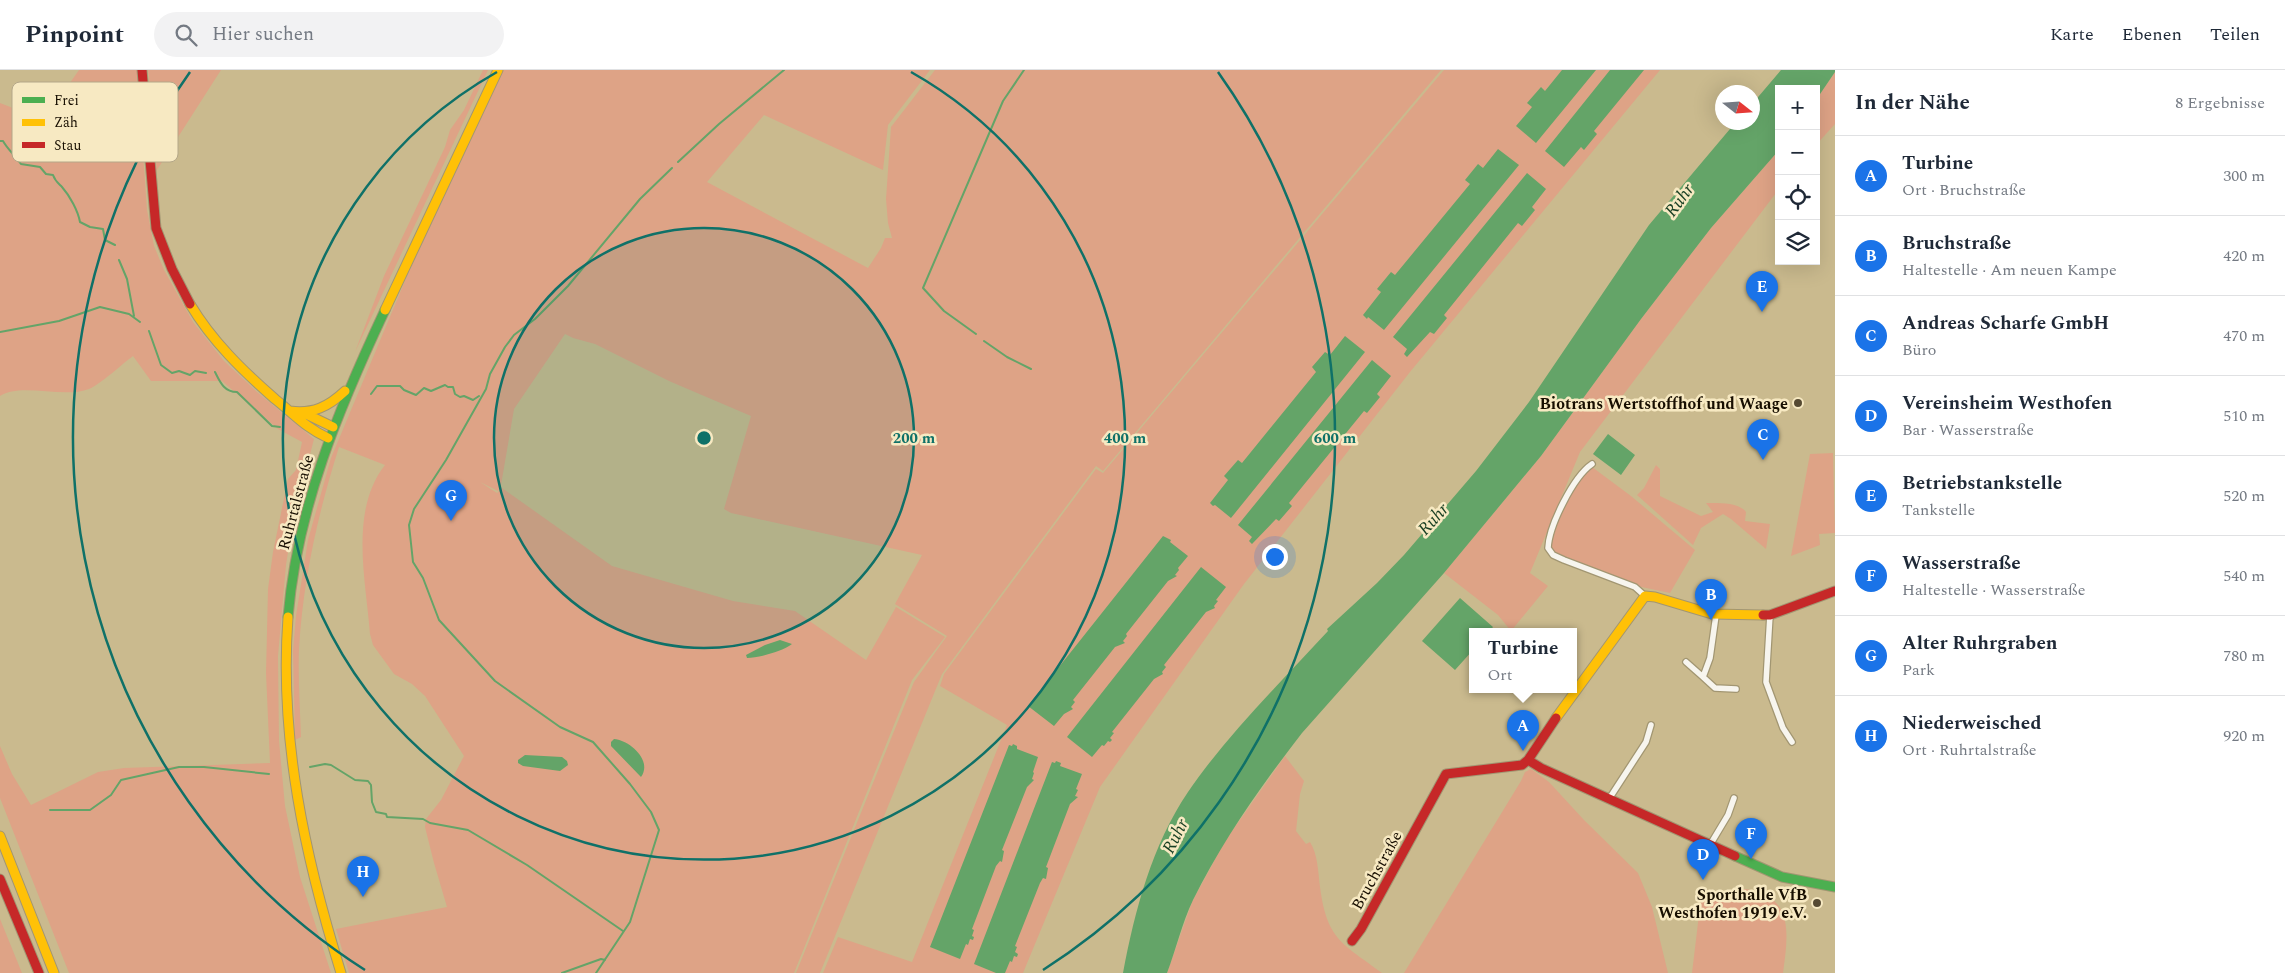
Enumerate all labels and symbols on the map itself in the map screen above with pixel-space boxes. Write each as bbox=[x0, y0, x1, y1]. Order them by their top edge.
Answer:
legend bbox=[12, 82, 178, 162]
north arrow bbox=[1715, 85, 1760, 130]
text: Frei bbox=[54, 90, 79, 111]
text: Zäh bbox=[54, 112, 78, 133]
text: Stau bbox=[54, 135, 81, 156]
water label: Ruhr bbox=[1658, 177, 1701, 223]
pin: E bbox=[1746, 271, 1778, 312]
place label: Biotrans Wertstoffhof und Waage bbox=[1540, 392, 1788, 416]
marker: Biotrans Wertstoffhof und Waage bbox=[1792, 397, 1804, 409]
pin: C bbox=[1747, 419, 1779, 460]
text: 200 m bbox=[893, 427, 936, 450]
text: 400 m bbox=[1104, 427, 1147, 450]
text: 600 m bbox=[1314, 427, 1357, 450]
centre of rings bbox=[695, 429, 713, 447]
street label: Ruhrtalstraße bbox=[272, 452, 320, 553]
pin: G bbox=[435, 480, 467, 521]
water label: Ruhr bbox=[1411, 496, 1456, 542]
your location bbox=[1262, 544, 1288, 570]
pin: B bbox=[1695, 579, 1727, 620]
pin: A bbox=[1507, 710, 1539, 751]
water label: Ruhr bbox=[1155, 813, 1196, 858]
pin: F bbox=[1735, 818, 1767, 859]
street label: Bruchstraße bbox=[1345, 827, 1408, 914]
pin: D bbox=[1687, 839, 1719, 880]
pin: H bbox=[347, 856, 379, 897]
place label: Sporthalle VfB Westhofen 1919 e.V. bbox=[1658, 883, 1807, 925]
marker: Sporthalle VfB Westhofen 1919 e.V. bbox=[1811, 897, 1823, 909]

